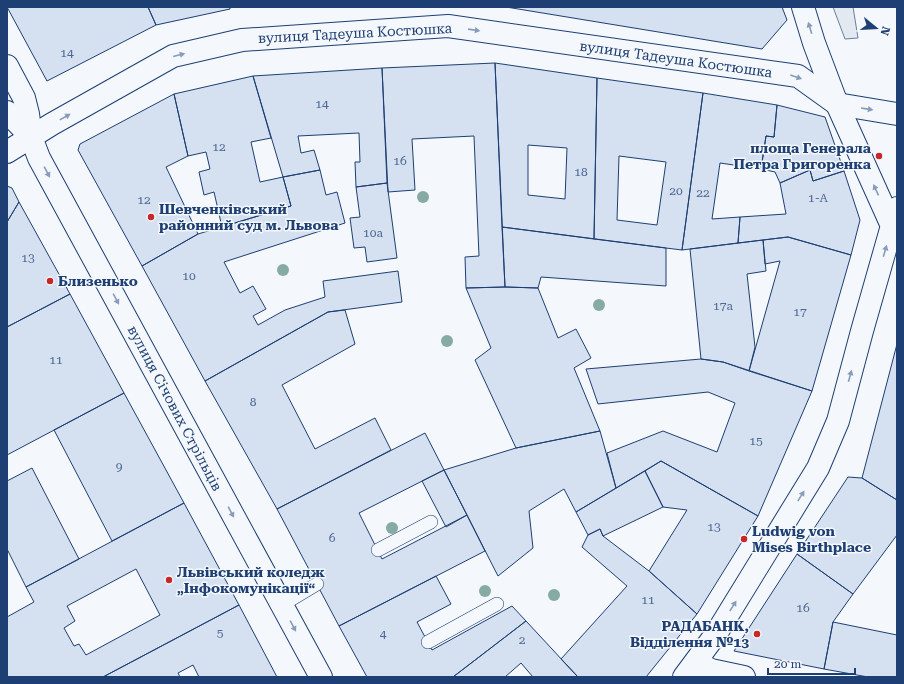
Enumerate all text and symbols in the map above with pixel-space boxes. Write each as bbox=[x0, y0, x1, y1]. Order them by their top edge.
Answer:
north arrow bbox=[856, 8, 896, 48]
street label: вулиця Тадеуша Костюшка bbox=[257, 20, 453, 46]
one-way arrow bbox=[807, 22, 813, 34]
text: N bbox=[877, 25, 893, 37]
one-way arrow bbox=[468, 27, 480, 33]
street label: вулиця Тадеуша Костюшка bbox=[579, 38, 774, 81]
house number: 14 bbox=[60, 46, 74, 60]
one-way arrow bbox=[173, 52, 185, 58]
one-way arrow bbox=[791, 75, 803, 81]
house number: 14 bbox=[315, 97, 329, 111]
one-way arrow bbox=[861, 107, 873, 113]
one-way arrow bbox=[59, 114, 71, 120]
house number: 12 bbox=[212, 140, 226, 154]
place label: площа Генерала Петра Григоренка bbox=[734, 140, 872, 172]
marker: площа Генерала Петра Григоренка bbox=[874, 151, 884, 161]
house number: 16 bbox=[393, 154, 407, 168]
house number: 18 bbox=[574, 165, 588, 179]
one-way arrow bbox=[44, 167, 50, 178]
house number: 20 bbox=[669, 184, 683, 198]
one-way arrow bbox=[873, 185, 879, 196]
house number: 22 bbox=[696, 186, 710, 200]
house number: 1-А bbox=[808, 191, 829, 205]
house number: 12 bbox=[137, 193, 151, 207]
place label: Шевченківський районний суд м. Львова bbox=[159, 201, 339, 233]
marker: Шевченківський районний суд м. Львова bbox=[146, 212, 156, 222]
house number: 10а bbox=[363, 226, 383, 240]
one-way arrow bbox=[882, 245, 888, 257]
house number: 13 bbox=[21, 251, 35, 265]
house number: 10 bbox=[182, 269, 196, 283]
place label: Близенько bbox=[58, 273, 138, 289]
marker: Близенько bbox=[45, 276, 55, 286]
one-way arrow bbox=[112, 293, 119, 305]
house number: 17а bbox=[713, 299, 733, 313]
house number: 17 bbox=[793, 305, 807, 319]
street label: вулиця Січових Стрільців bbox=[124, 323, 226, 493]
house number: 11 bbox=[49, 353, 63, 367]
one-way arrow bbox=[847, 370, 853, 382]
house number: 8 bbox=[250, 395, 257, 409]
house number: 15 bbox=[749, 434, 763, 448]
house number: 9 bbox=[116, 460, 123, 474]
one-way arrow bbox=[797, 490, 804, 502]
one-way arrow bbox=[228, 506, 234, 518]
house number: 13 bbox=[707, 520, 721, 534]
place label: Ludwig von Mises Birthplace bbox=[752, 523, 871, 555]
house number: 6 bbox=[329, 531, 336, 545]
marker: Ludwig von Mises Birthplace bbox=[739, 534, 749, 544]
place label: Львівський коледж „Інфокомунікації“ bbox=[177, 564, 325, 596]
marker: Львівський коледж „Інфокомунікації“ bbox=[164, 575, 174, 585]
house number: 11 bbox=[641, 593, 655, 607]
one-way arrow bbox=[729, 601, 736, 612]
house number: 16 bbox=[796, 601, 810, 615]
place label: РАДАБАНК, Відділення №13 bbox=[630, 618, 749, 650]
one-way arrow bbox=[290, 620, 296, 632]
house number: 5 bbox=[217, 626, 224, 640]
house number: 4 bbox=[380, 627, 387, 641]
marker: РАДАБАНК, Відділення №13 bbox=[752, 629, 762, 639]
house number: 2 bbox=[519, 633, 526, 647]
scale bar bbox=[768, 650, 855, 676]
text: 20 m bbox=[774, 657, 801, 671]

